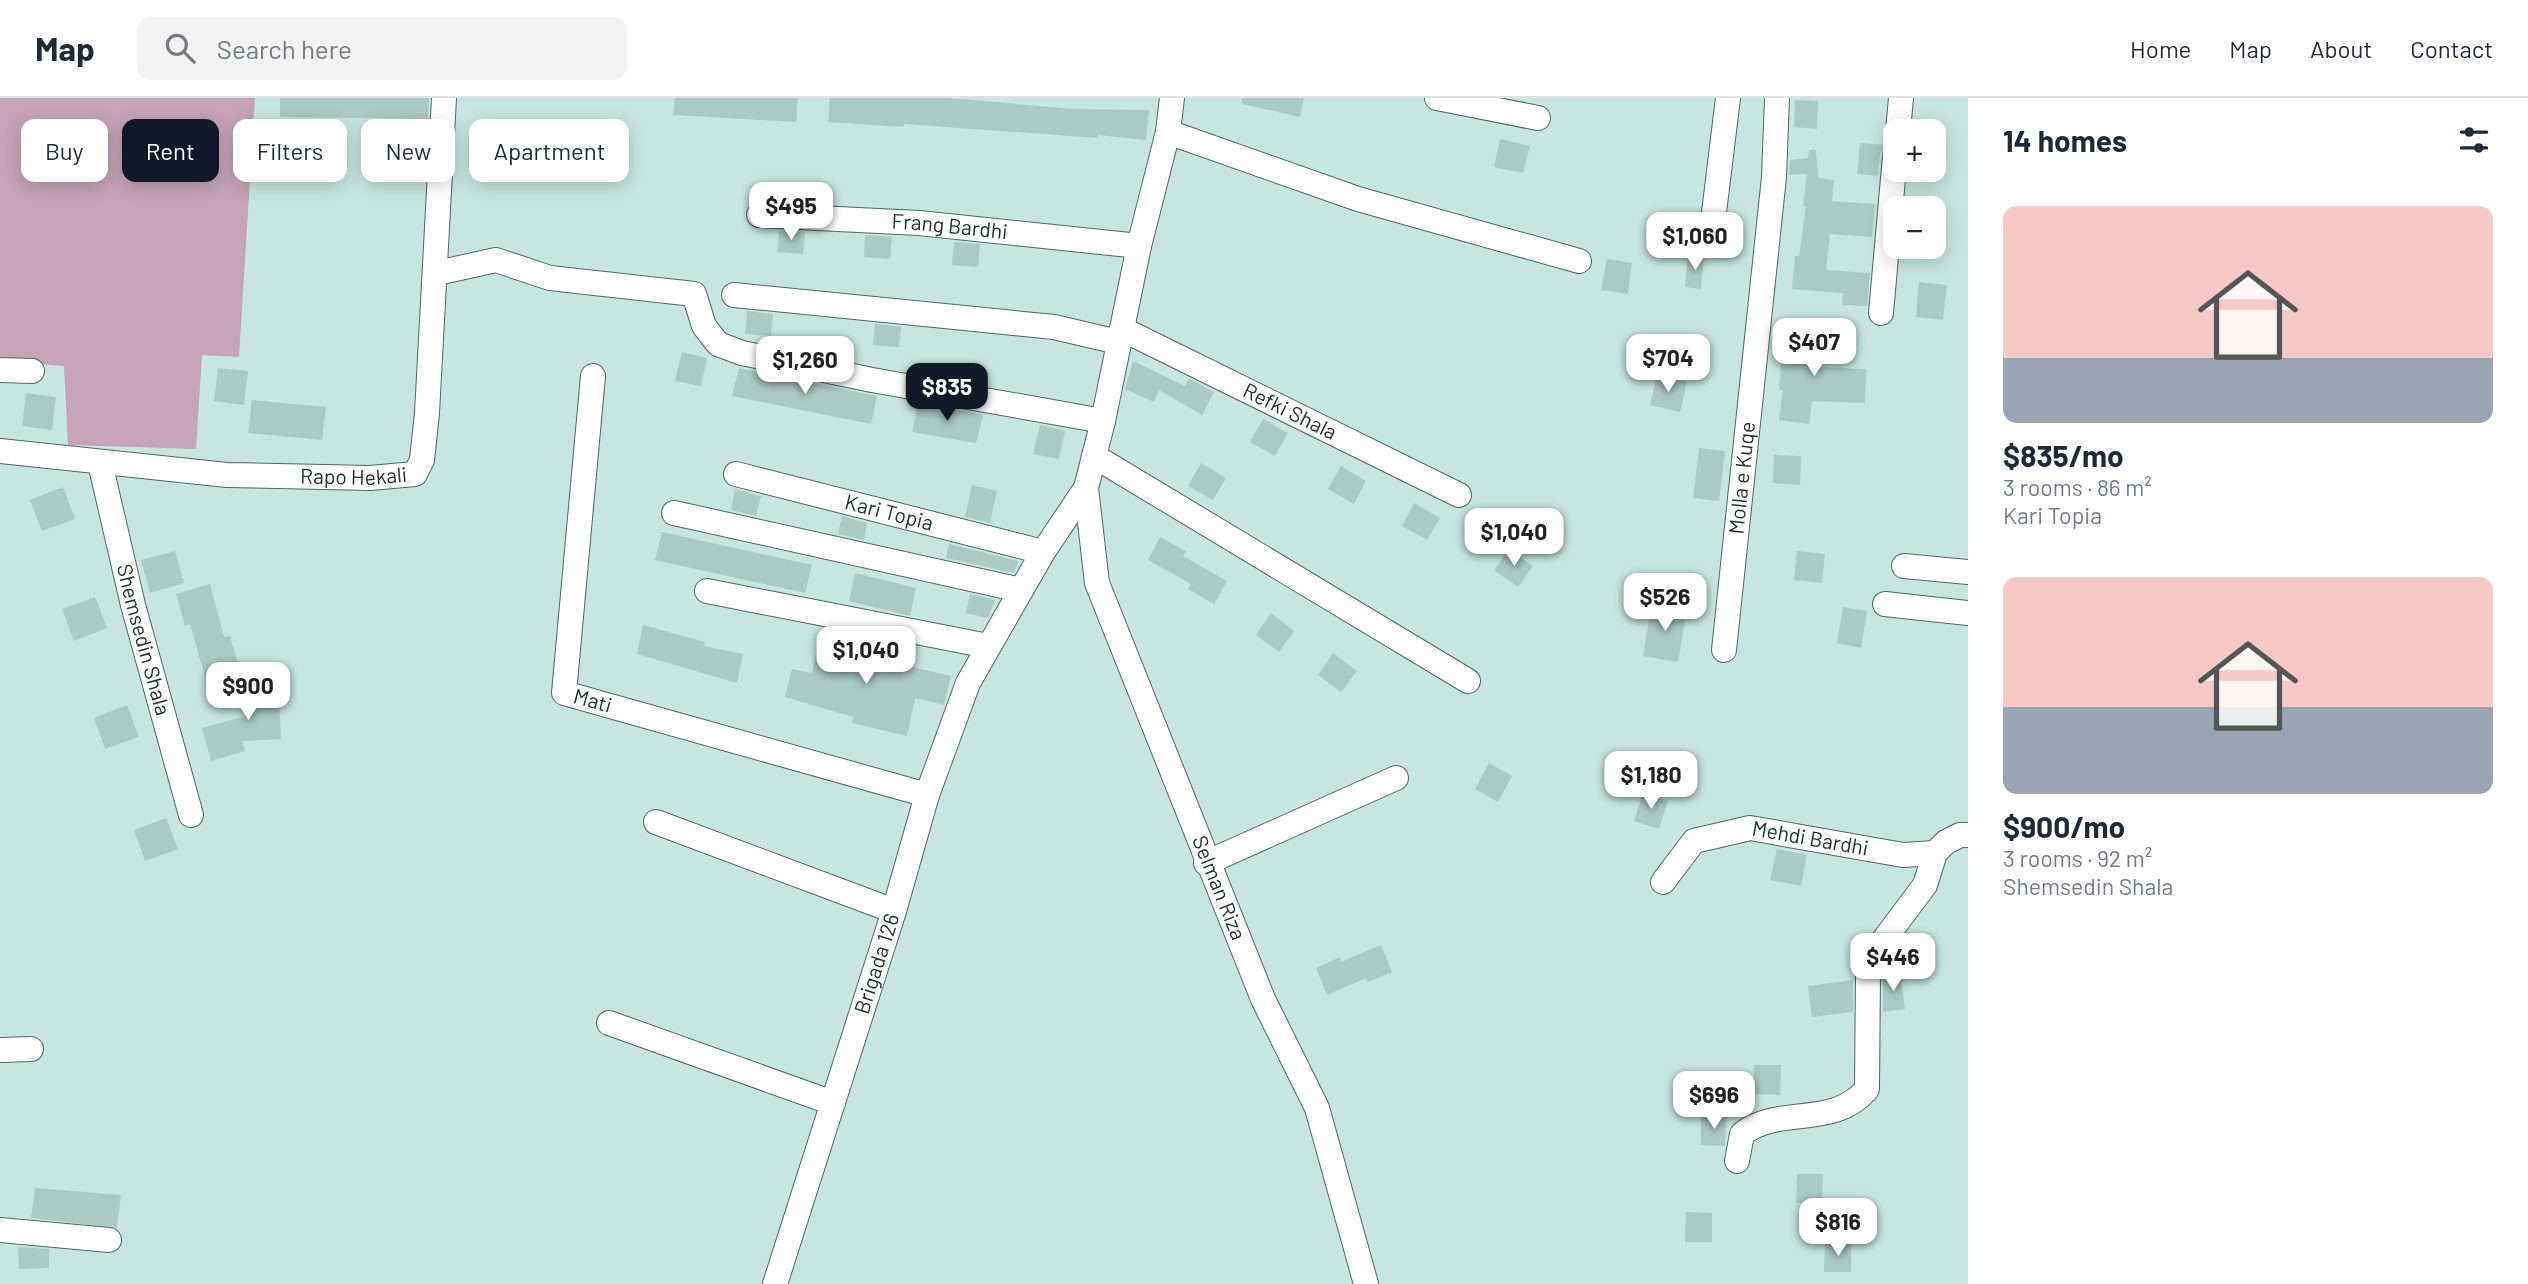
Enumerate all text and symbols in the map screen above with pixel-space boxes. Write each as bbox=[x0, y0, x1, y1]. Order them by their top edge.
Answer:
search box bbox=[137, 17, 627, 80]
text: Map bbox=[35, 28, 95, 68]
icon: search bbox=[161, 29, 199, 67]
text: Search here bbox=[217, 33, 352, 64]
text: Home bbox=[2130, 34, 2191, 63]
text: Map bbox=[2229, 34, 2272, 63]
text: About bbox=[2310, 34, 2372, 63]
text: Contact bbox=[2410, 34, 2493, 63]
chip: Buy bbox=[21, 119, 108, 182]
chip: Rent bbox=[122, 119, 219, 182]
chip: Filters bbox=[233, 119, 347, 182]
chip: New bbox=[361, 119, 455, 182]
chip: Apartment bbox=[469, 119, 629, 182]
map controls bbox=[1883, 119, 1946, 259]
button: + bbox=[1883, 119, 1946, 182]
icon: filters bbox=[2455, 121, 2493, 159]
text: 14 homes bbox=[2003, 122, 2127, 158]
pin: $495 bbox=[750, 183, 832, 242]
text: $495 bbox=[765, 191, 817, 219]
button: − bbox=[1883, 196, 1946, 259]
street label: Frang Bardhi bbox=[891, 208, 1009, 243]
pin: $1,060 bbox=[1638, 212, 1752, 272]
text: $1,060 bbox=[1662, 221, 1728, 249]
icon: home bbox=[2185, 252, 2311, 378]
pin: $407 bbox=[1773, 318, 1855, 378]
text: $407 bbox=[1788, 327, 1840, 355]
pin: $704 bbox=[1627, 334, 1709, 394]
pin: $1,260 bbox=[748, 336, 862, 396]
text: $704 bbox=[1642, 343, 1694, 371]
text: $1,260 bbox=[772, 345, 838, 373]
pin: $835 bbox=[906, 364, 988, 423]
text: $835 bbox=[922, 372, 972, 400]
street label: Refki Shala bbox=[1239, 377, 1341, 444]
street label: Molla e Kuqe bbox=[1722, 420, 1759, 536]
text: $835/mo bbox=[2003, 437, 2124, 473]
street label: Rapo Hekali bbox=[300, 461, 408, 489]
text: 3 rooms · 86 m² bbox=[2003, 473, 2152, 501]
street label: Kari Topia bbox=[843, 488, 936, 535]
text: Kari Topia bbox=[2003, 501, 2102, 529]
pin: $1,040 bbox=[1457, 508, 1571, 568]
text: $1,040 bbox=[1481, 517, 1547, 545]
street label: Shemsedin Shala bbox=[113, 561, 177, 718]
pin: $526 bbox=[1624, 574, 1706, 633]
text: $526 bbox=[1640, 582, 1690, 610]
icon: home bbox=[2185, 623, 2311, 749]
pin: $1,040 bbox=[809, 626, 923, 686]
text: $1,040 bbox=[833, 635, 899, 663]
pin: $900 bbox=[207, 662, 289, 722]
text: $900 bbox=[222, 671, 274, 699]
street label: Mati bbox=[571, 682, 615, 717]
pin: $1,180 bbox=[1594, 752, 1708, 811]
text: $1,180 bbox=[1620, 760, 1682, 788]
text: $900/mo bbox=[2003, 808, 2125, 844]
street label: Mehdi Bardhi bbox=[1750, 815, 1871, 860]
street label: Selman Riza bbox=[1188, 832, 1252, 943]
text: 3 rooms · 92 m² bbox=[2003, 844, 2152, 872]
text: Shemsedin Shala bbox=[2003, 872, 2173, 900]
street label: Brigada 126 bbox=[848, 910, 903, 1017]
pin: $446 bbox=[1852, 934, 1934, 993]
text: $446 bbox=[1866, 942, 1920, 970]
pin: $696 bbox=[1673, 1072, 1755, 1131]
text: $696 bbox=[1689, 1080, 1739, 1108]
pin: $816 bbox=[1797, 1198, 1879, 1258]
text: $816 bbox=[1815, 1207, 1861, 1235]

